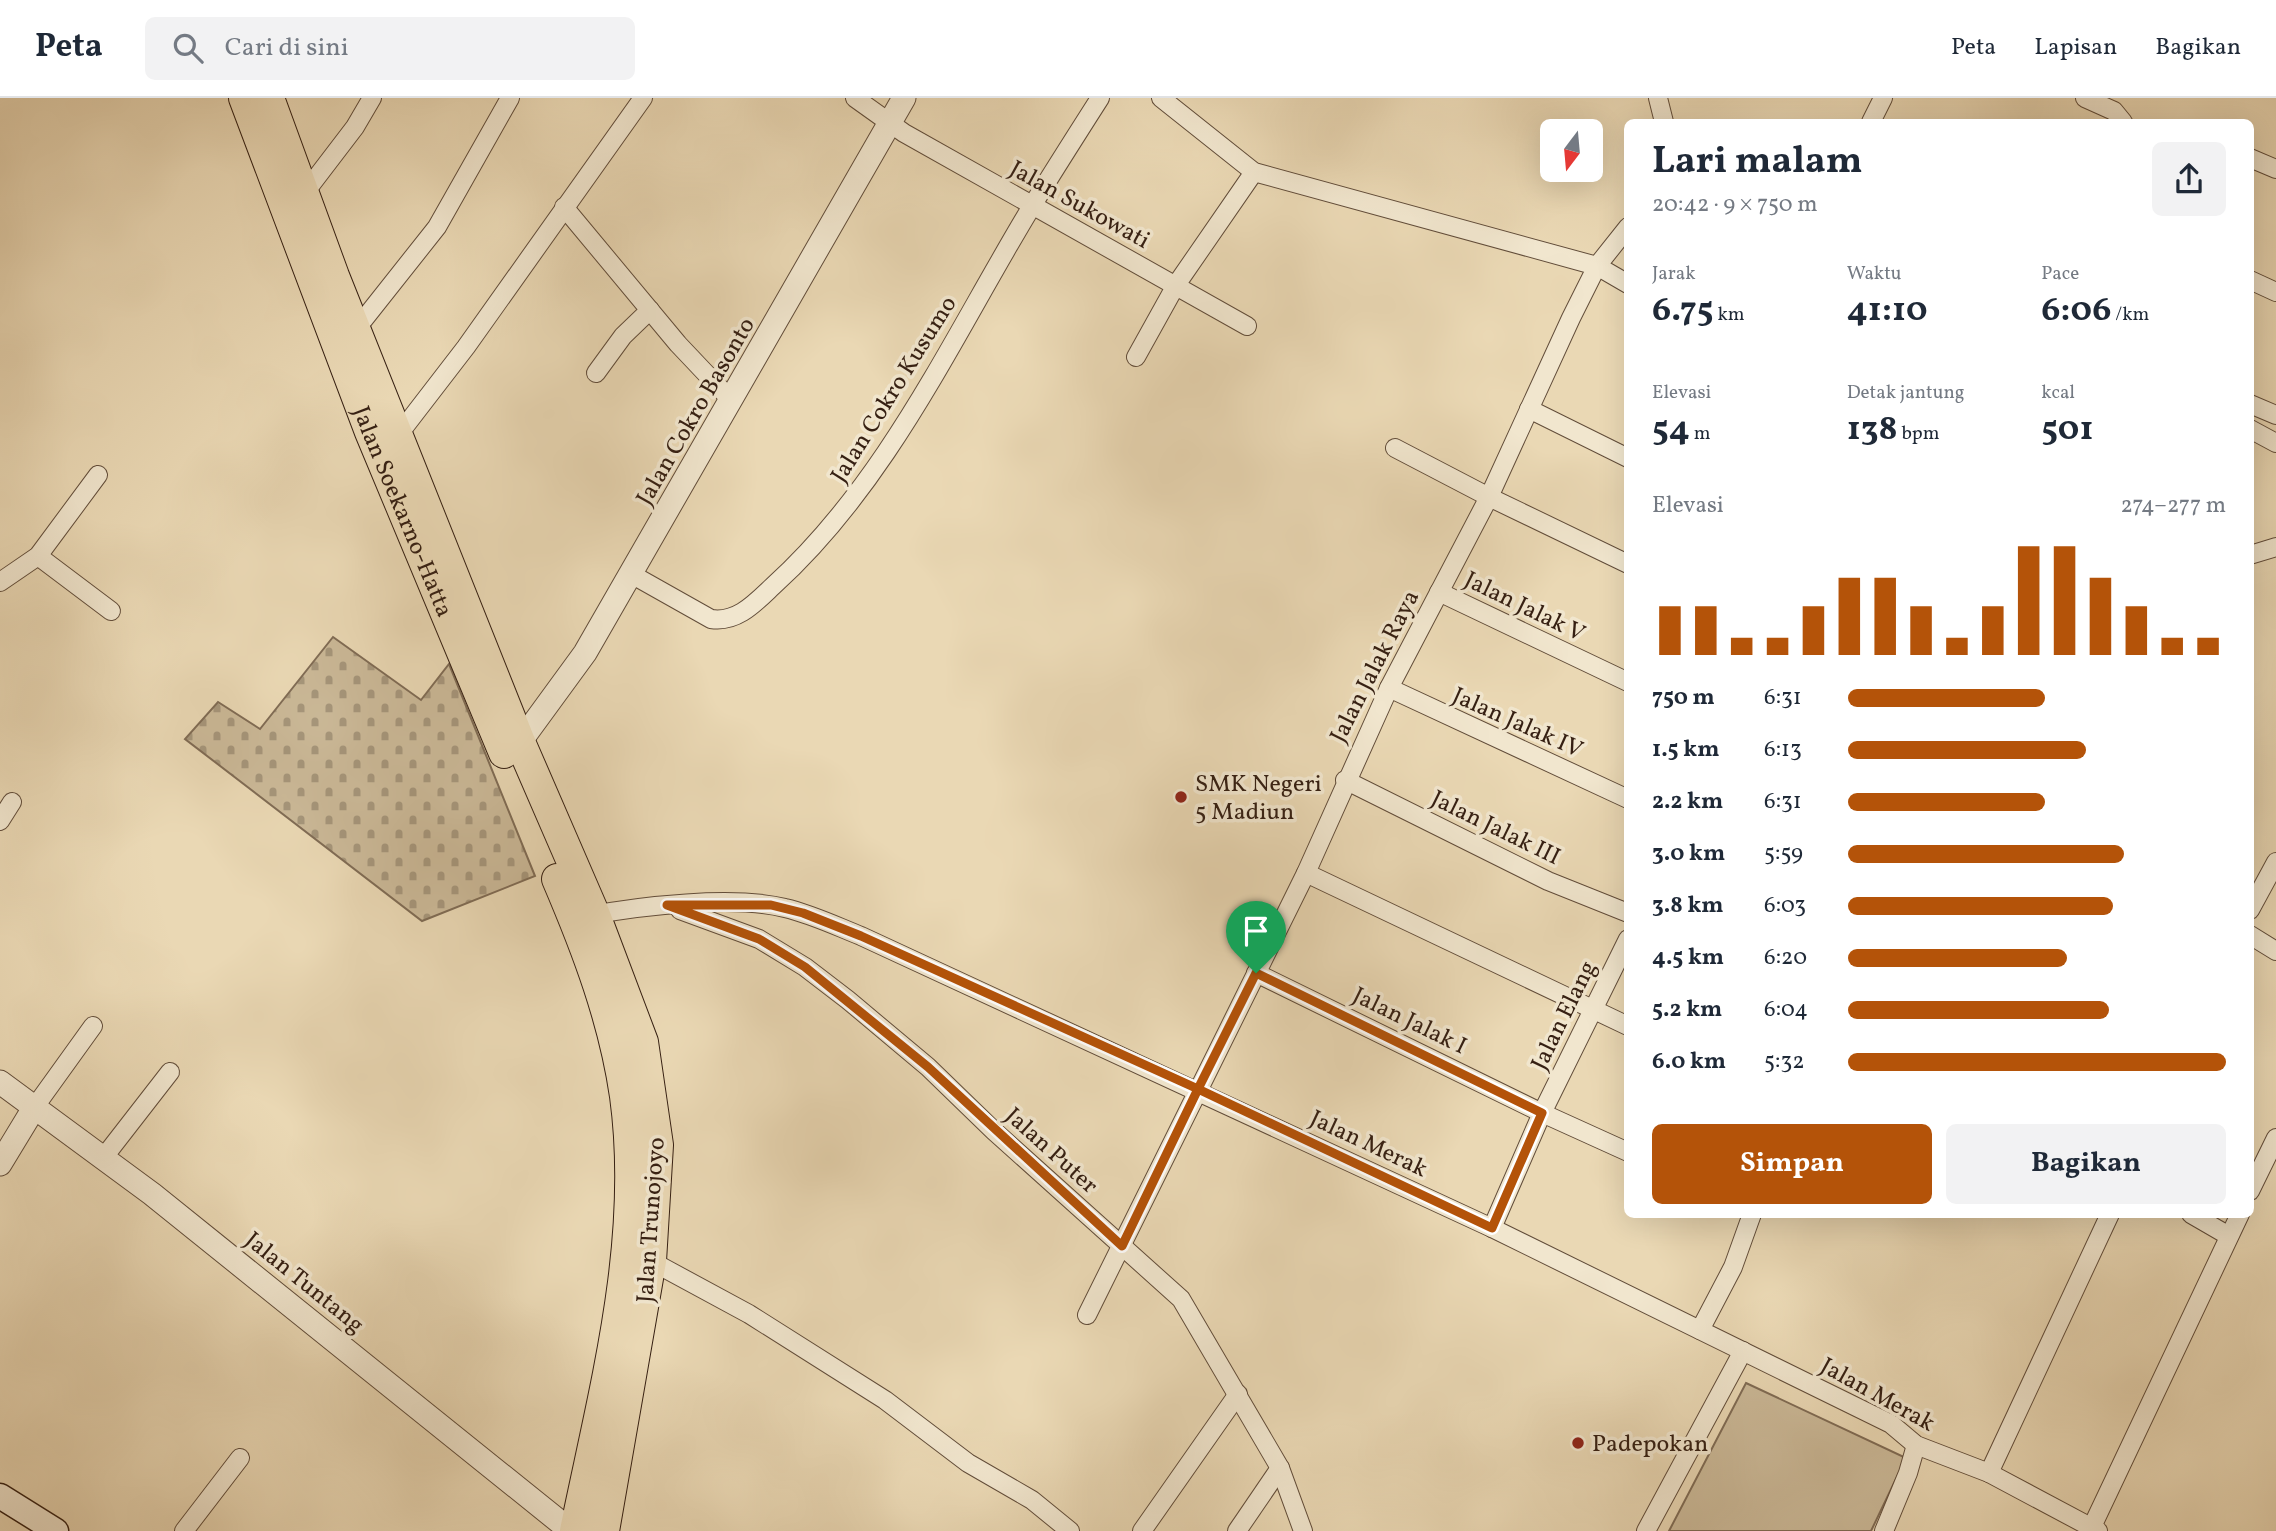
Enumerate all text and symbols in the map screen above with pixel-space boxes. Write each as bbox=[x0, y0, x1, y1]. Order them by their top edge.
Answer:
search box bbox=[145, 17, 635, 80]
text: Peta bbox=[35, 25, 103, 71]
icon: search bbox=[169, 29, 207, 67]
text: Cari di sini bbox=[225, 30, 349, 66]
text: Peta bbox=[1951, 31, 1996, 65]
text: Lapisan bbox=[2034, 31, 2117, 65]
text: Bagikan bbox=[2155, 31, 2241, 65]
north arrow bbox=[1540, 119, 1603, 182]
map controls bbox=[1540, 119, 1603, 182]
text: Lari malam bbox=[1652, 136, 1863, 189]
button: share bbox=[2152, 142, 2226, 216]
street label: Jalan Sukowati bbox=[1003, 153, 1155, 258]
text: 20:42 · 9 × 750 m bbox=[1652, 189, 1818, 221]
text: Jarak bbox=[1652, 261, 1696, 287]
text: Waktu bbox=[1847, 261, 1902, 287]
text: Pace bbox=[2041, 261, 2079, 287]
text: 6.75 bbox=[1652, 287, 1714, 335]
text: 41:10 bbox=[1847, 287, 1928, 335]
text: 6:06 bbox=[2041, 287, 2111, 335]
street label: Jalan Cokro Kusumo bbox=[823, 290, 966, 490]
text: km bbox=[1714, 302, 1745, 328]
text: /km bbox=[2111, 302, 2149, 328]
street label: Jalan Cokro Basonto bbox=[629, 312, 765, 512]
text: Elevasi bbox=[1652, 380, 1711, 406]
text: Detak jantung bbox=[1847, 380, 1964, 406]
text: kcal bbox=[2041, 380, 2075, 406]
street label: Jalan Soekarno-Hatta bbox=[343, 402, 460, 623]
text: 54 bbox=[1652, 406, 1690, 454]
text: 138 bbox=[1847, 406, 1898, 454]
text: 501 bbox=[2041, 406, 2093, 454]
text: m bbox=[1690, 421, 1711, 447]
text: bpm bbox=[1898, 421, 1940, 447]
text: Elevasi bbox=[1652, 490, 1724, 522]
text: 274–277 m bbox=[2120, 490, 2226, 522]
street label: Jalan Jalak V bbox=[1458, 564, 1590, 652]
street label: Jalan Jalak Raya bbox=[1323, 585, 1429, 749]
street label: Jalan Jalak IV bbox=[1446, 680, 1588, 768]
text: 750 m bbox=[1652, 682, 1715, 714]
text: 6:31 bbox=[1764, 682, 1802, 714]
text: 1.5 km bbox=[1652, 734, 1719, 766]
text: 6:13 bbox=[1764, 734, 1802, 766]
place label: SMK Negeri 5 Madiun bbox=[1195, 768, 1322, 830]
street label: Jalan Jalak III bbox=[1425, 783, 1566, 875]
text: 2.2 km bbox=[1652, 786, 1723, 818]
text: 6:31 bbox=[1764, 786, 1802, 818]
marker: SMK Negeri 5 Madiun bbox=[1173, 789, 1189, 805]
text: 3.0 km bbox=[1652, 838, 1725, 870]
text: 5:59 bbox=[1764, 838, 1803, 870]
text: 3.8 km bbox=[1652, 890, 1724, 922]
text: 6:03 bbox=[1764, 890, 1806, 922]
pin bbox=[1226, 901, 1286, 973]
icon: arrive bbox=[1237, 912, 1275, 950]
text: 4.5 km bbox=[1652, 942, 1724, 974]
text: 6:20 bbox=[1764, 942, 1807, 974]
street label: Jalan Elang bbox=[1524, 955, 1606, 1076]
street label: Jalan Jalak I bbox=[1346, 979, 1472, 1064]
text: 5.2 km bbox=[1652, 994, 1722, 1026]
text: 6:04 bbox=[1764, 994, 1808, 1026]
text: 6.0 km bbox=[1652, 1046, 1726, 1078]
text: 5:32 bbox=[1764, 1046, 1805, 1078]
street label: Jalan Puter bbox=[996, 1100, 1105, 1203]
street label: Jalan Merak bbox=[1304, 1103, 1433, 1187]
button: Simpan bbox=[1652, 1124, 1932, 1204]
button: Bagikan bbox=[1946, 1124, 2226, 1204]
street label: Jalan Trunojoyo bbox=[629, 1136, 675, 1304]
street label: Jalan Tuntang bbox=[237, 1225, 371, 1342]
street label: Jalan Merak bbox=[1813, 1350, 1941, 1441]
place label: Padepokan bbox=[1592, 1428, 1708, 1462]
marker: Padepokan bbox=[1570, 1435, 1586, 1451]

